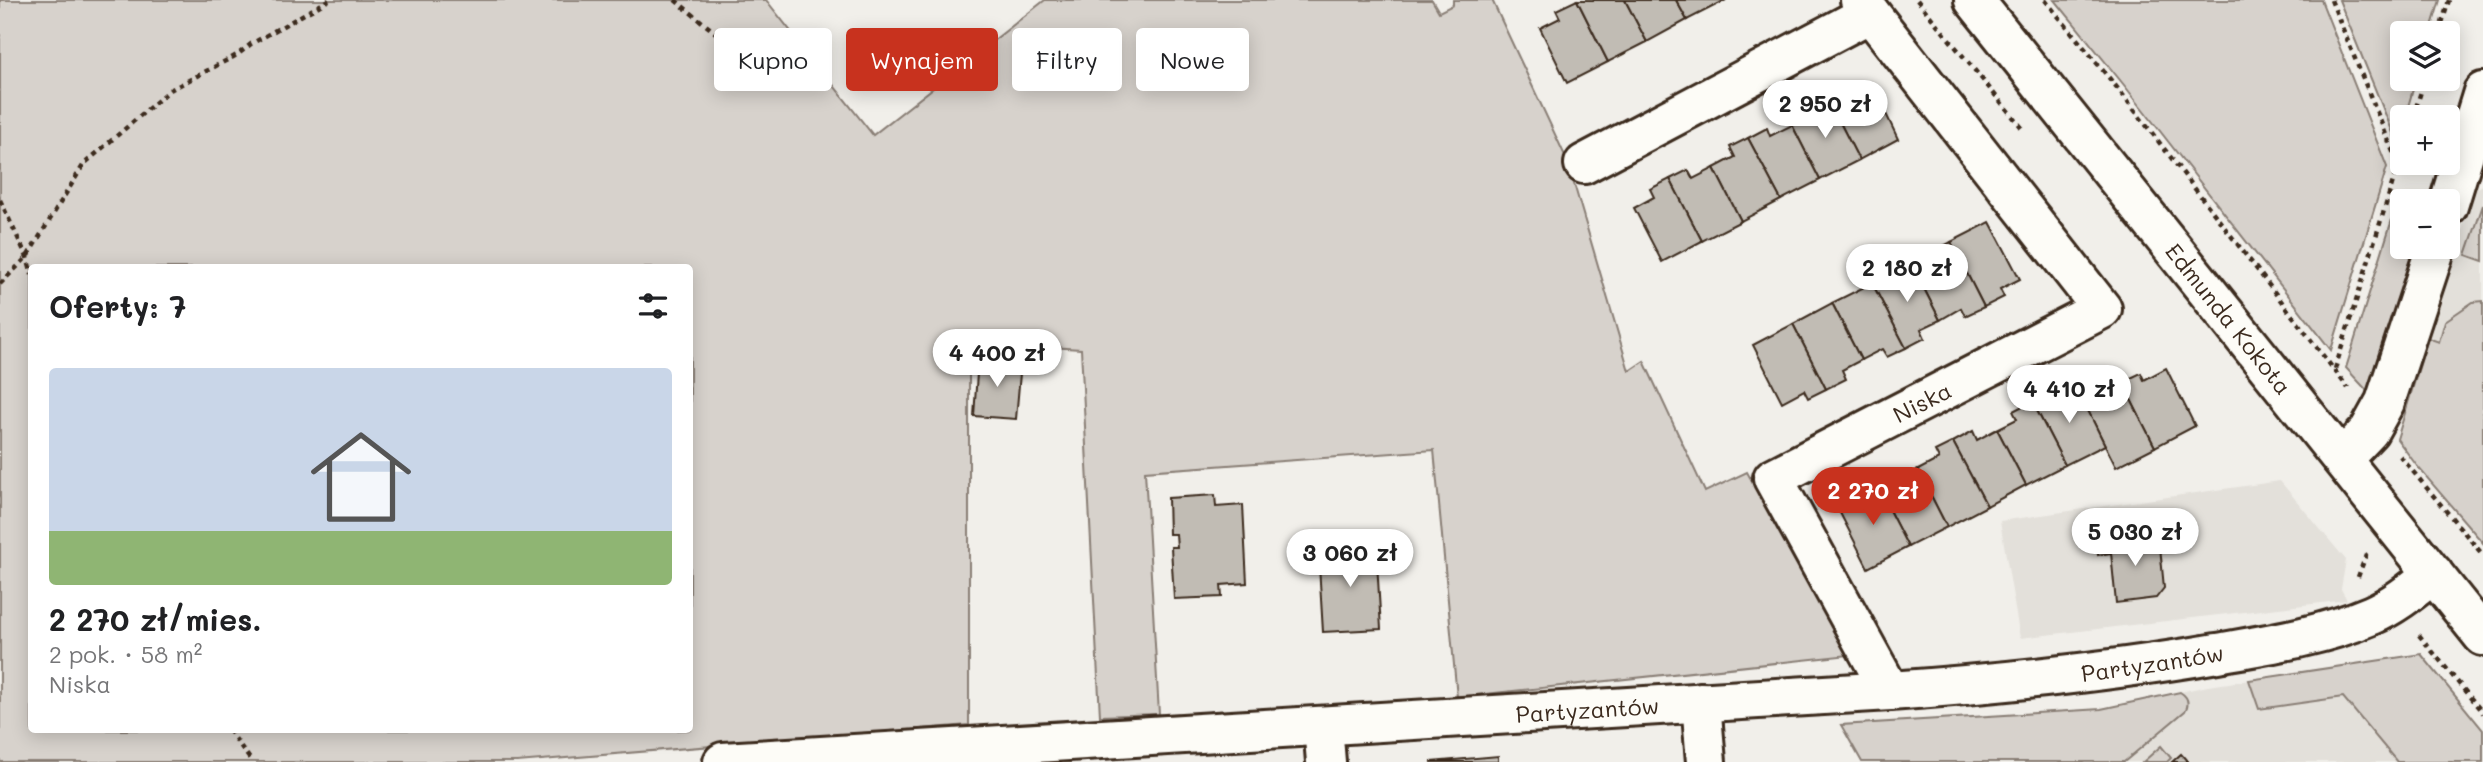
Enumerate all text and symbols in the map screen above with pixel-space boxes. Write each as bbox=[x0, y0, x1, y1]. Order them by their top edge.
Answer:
map controls bbox=[2390, 21, 2460, 259]
button: layers bbox=[2390, 21, 2460, 91]
chip: Kupno bbox=[714, 28, 832, 91]
chip: Wynajem bbox=[846, 28, 998, 91]
chip: Filtry bbox=[1012, 28, 1122, 91]
chip: Nowe bbox=[1136, 28, 1249, 91]
pin: 2 950 zł bbox=[1753, 80, 1897, 140]
text: 2 950 zł bbox=[1779, 88, 1871, 118]
button: + bbox=[2390, 105, 2460, 175]
button: − bbox=[2390, 189, 2460, 259]
street label: Edmunda Kokota bbox=[2159, 237, 2299, 400]
pin: 2 180 zł bbox=[1835, 244, 1979, 304]
text: 2 180 zł bbox=[1862, 252, 1952, 282]
text: Oferty: 7 bbox=[49, 286, 186, 326]
icon: filters bbox=[634, 287, 672, 325]
pin: 4 400 zł bbox=[925, 330, 1069, 389]
text: 4 400 zł bbox=[949, 337, 1045, 367]
pin: 4 410 zł bbox=[1997, 366, 2141, 425]
text: 4 410 zł bbox=[2023, 373, 2115, 403]
street label: Niska bbox=[1888, 375, 1956, 429]
icon: home bbox=[298, 414, 424, 540]
pin: 2 270 zł bbox=[1801, 468, 1945, 527]
text: 2 270 zł bbox=[1827, 475, 1919, 505]
pin: 5 030 zł bbox=[2063, 508, 2207, 568]
text: 5 030 zł bbox=[2088, 516, 2182, 546]
pin: 3 060 zł bbox=[1278, 530, 1422, 589]
text: 3 060 zł bbox=[1302, 537, 1398, 567]
text: 2 270 zł/mies. bbox=[49, 599, 262, 639]
street label: Partyzantów bbox=[2079, 637, 2226, 688]
text: 2 pok. · 58 m² bbox=[49, 639, 202, 669]
text: Niska bbox=[49, 669, 111, 699]
street label: Partyzantów bbox=[1515, 690, 1660, 729]

